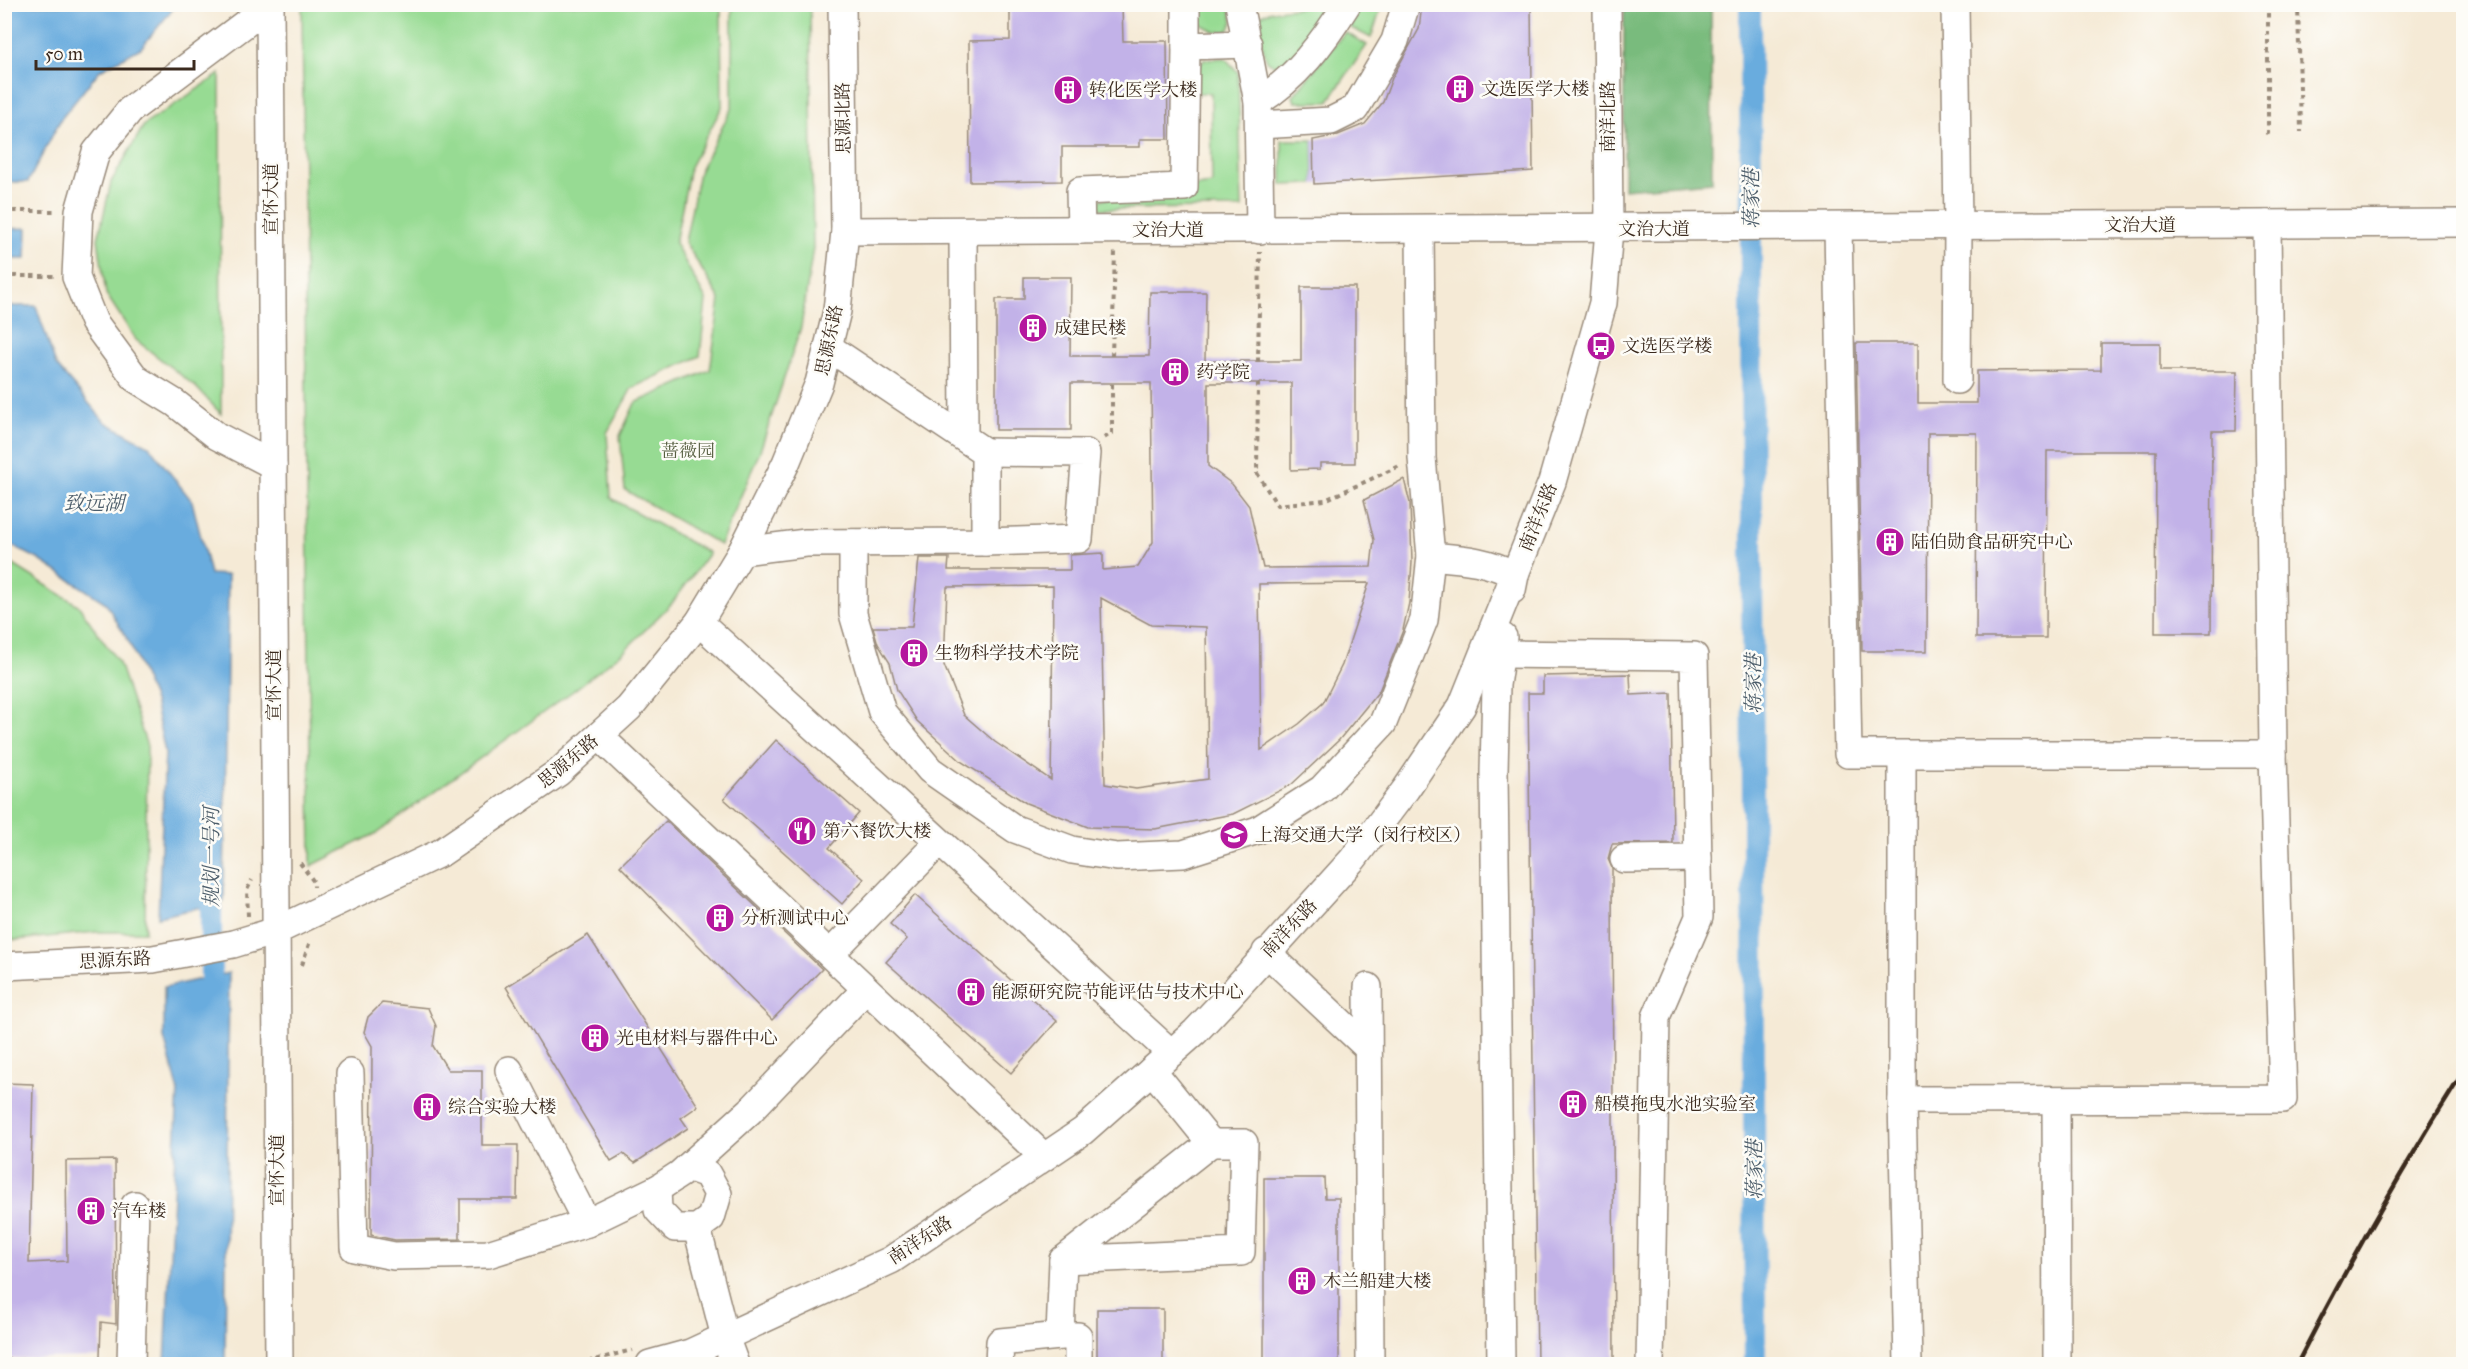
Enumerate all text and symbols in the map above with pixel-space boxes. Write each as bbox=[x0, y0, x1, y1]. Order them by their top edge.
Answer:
scale bar bbox=[36, 33, 194, 71]
text: 50 m bbox=[45, 43, 83, 65]
building icon: 文选医学大楼 bbox=[1444, 73, 1476, 105]
building icon: 转化医学大楼 bbox=[1052, 74, 1084, 106]
place label: 文选医学大楼 bbox=[1481, 78, 1589, 100]
place label: 转化医学大楼 bbox=[1089, 79, 1197, 101]
street label: 南洋北路 bbox=[1597, 81, 1619, 153]
street label: 思源北路 bbox=[831, 82, 855, 154]
street label: 宣怀大道 bbox=[260, 163, 282, 235]
water label: 蒋家港 bbox=[1739, 166, 1763, 229]
street label: 文治大道 bbox=[2104, 214, 2176, 236]
street label: 文治大道 bbox=[1618, 218, 1690, 240]
street label: 文治大道 bbox=[1132, 219, 1204, 241]
street label: 思源东路 bbox=[811, 302, 847, 378]
building icon: 成建民楼 bbox=[1017, 312, 1049, 344]
place label: 成建民楼 bbox=[1054, 317, 1126, 339]
bus stop icon: 文选医学楼 bbox=[1585, 330, 1617, 362]
place label: 文选医学楼 bbox=[1622, 335, 1712, 357]
building icon: 药学院 bbox=[1159, 356, 1191, 388]
place label: 药学院 bbox=[1196, 361, 1250, 383]
park label: 蔷薇园 bbox=[661, 440, 715, 462]
street label: 南洋东路 bbox=[1514, 480, 1562, 554]
water label: 致远湖 bbox=[64, 491, 127, 515]
building icon: 陆伯勋食品研究中心 bbox=[1874, 526, 1906, 558]
place label: 陆伯勋食品研究中心 bbox=[1911, 531, 2073, 553]
building icon: 生物科学技术学院 bbox=[898, 637, 930, 669]
place label: 生物科学技术学院 bbox=[935, 642, 1079, 664]
street label: 宣怀大道 bbox=[263, 649, 285, 721]
water label: 蒋家港 bbox=[1741, 651, 1765, 714]
street label: 思源东路 bbox=[533, 729, 603, 793]
water label: 规划一号河 bbox=[199, 804, 223, 907]
restaurant icon: 第六餐饮大楼 bbox=[786, 815, 818, 847]
school or university icon: 上海交通大学（闵行校区） bbox=[1218, 819, 1250, 851]
place label: 第六餐饮大楼 bbox=[823, 820, 931, 842]
place label: 上海交通大学（闵行校区） bbox=[1255, 824, 1471, 846]
street label: 南洋东路 bbox=[1256, 894, 1322, 962]
building icon: 分析测试中心 bbox=[704, 902, 736, 934]
place label: 分析测试中心 bbox=[741, 907, 849, 929]
street label: 思源东路 bbox=[78, 947, 152, 973]
building icon: 能源研究院节能评估与技术中心 bbox=[955, 976, 987, 1008]
place label: 能源研究院节能评估与技术中心 bbox=[992, 981, 1244, 1003]
building icon: 光电材料与器件中心 bbox=[579, 1022, 611, 1054]
place label: 光电材料与器件中心 bbox=[616, 1027, 778, 1049]
building icon: 船模拖曳水池实验室 bbox=[1557, 1088, 1589, 1120]
building icon: 综合实验大楼 bbox=[411, 1091, 443, 1123]
place label: 船模拖曳水池实验室 bbox=[1594, 1093, 1756, 1115]
place label: 综合实验大楼 bbox=[448, 1096, 556, 1118]
street label: 宣怀大道 bbox=[266, 1134, 288, 1206]
water label: 蒋家港 bbox=[1742, 1137, 1766, 1200]
building icon: 汽车楼 bbox=[75, 1195, 107, 1227]
place label: 汽车楼 bbox=[112, 1200, 166, 1222]
street label: 南洋东路 bbox=[884, 1211, 956, 1269]
building icon: 木兰船建大楼 bbox=[1286, 1265, 1318, 1297]
place label: 木兰船建大楼 bbox=[1323, 1270, 1431, 1292]

